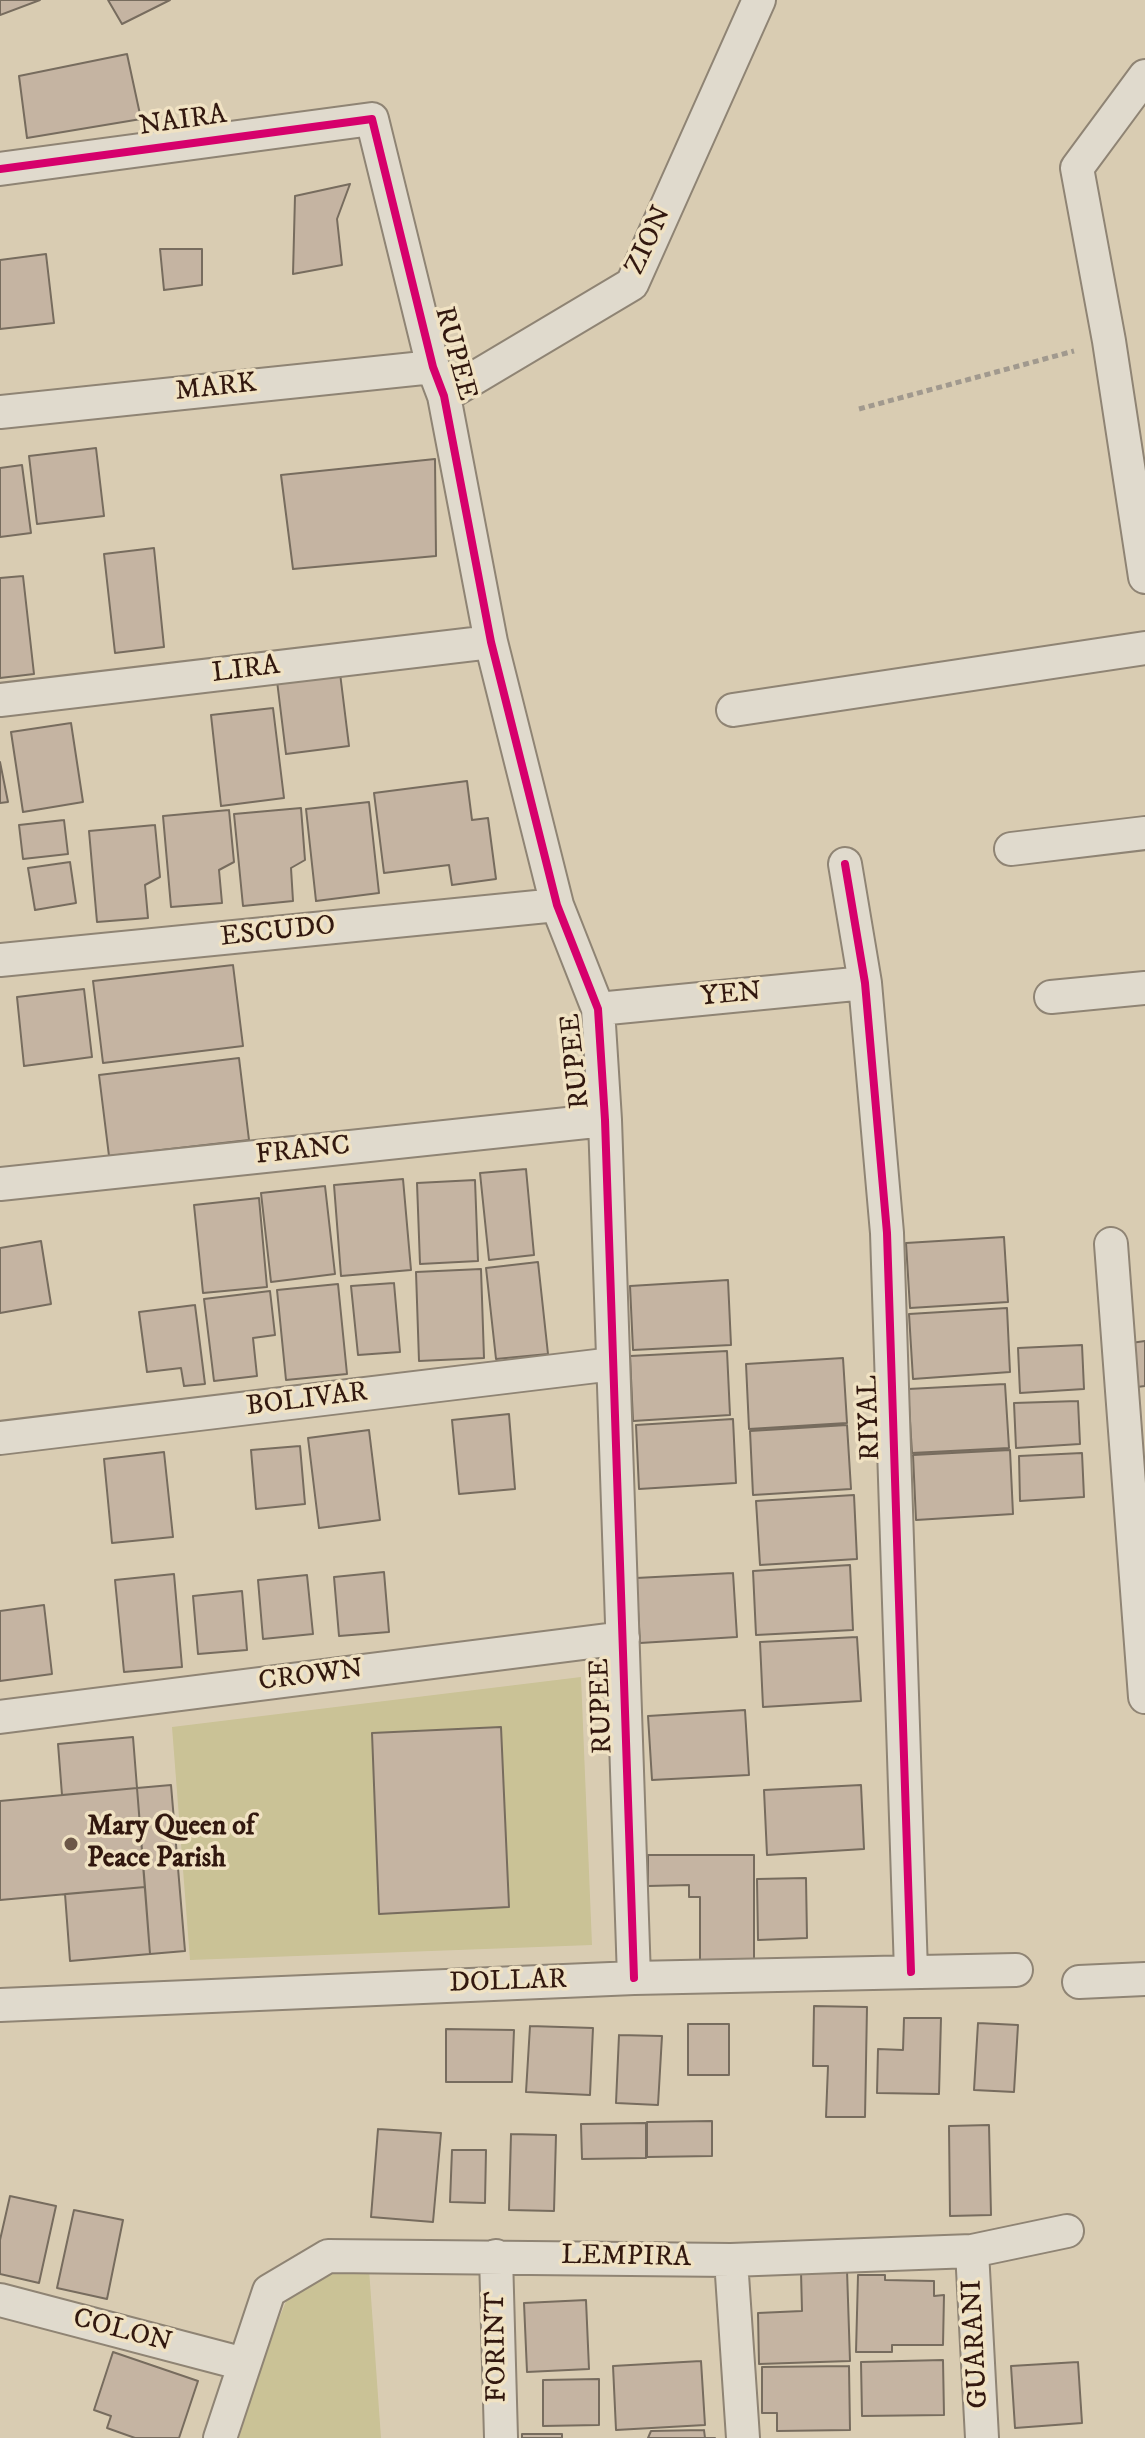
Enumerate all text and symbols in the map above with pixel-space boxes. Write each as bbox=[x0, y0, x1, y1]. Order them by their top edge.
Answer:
street label: NAIRA bbox=[137, 99, 229, 145]
street label: ZION bbox=[620, 201, 680, 281]
street label: RUPEE bbox=[425, 303, 483, 405]
street label: MARK bbox=[174, 368, 258, 410]
street label: LIRA bbox=[210, 650, 282, 692]
street label: ESCUDO bbox=[219, 910, 337, 956]
street label: YEN bbox=[699, 977, 763, 1015]
street label: RUPEE bbox=[555, 1012, 599, 1110]
street label: FRANC bbox=[254, 1130, 352, 1174]
street label: RIYAL bbox=[853, 1375, 889, 1461]
street label: BOLIVAR bbox=[244, 1377, 370, 1425]
street label: CROWN bbox=[257, 1654, 365, 1700]
street label: RUPEE bbox=[585, 1658, 621, 1754]
place label: Mary Queen of Peace Parish bbox=[87, 1811, 255, 1877]
marker: Mary Queen of Peace Parish bbox=[62, 1835, 80, 1853]
street label: DOLLAR bbox=[449, 1964, 567, 2002]
street label: LEMPIRA bbox=[561, 2240, 691, 2276]
street label: GUARANI bbox=[957, 2279, 997, 2409]
street label: FORINT bbox=[480, 2291, 516, 2403]
street label: COLON bbox=[69, 2303, 175, 2361]

